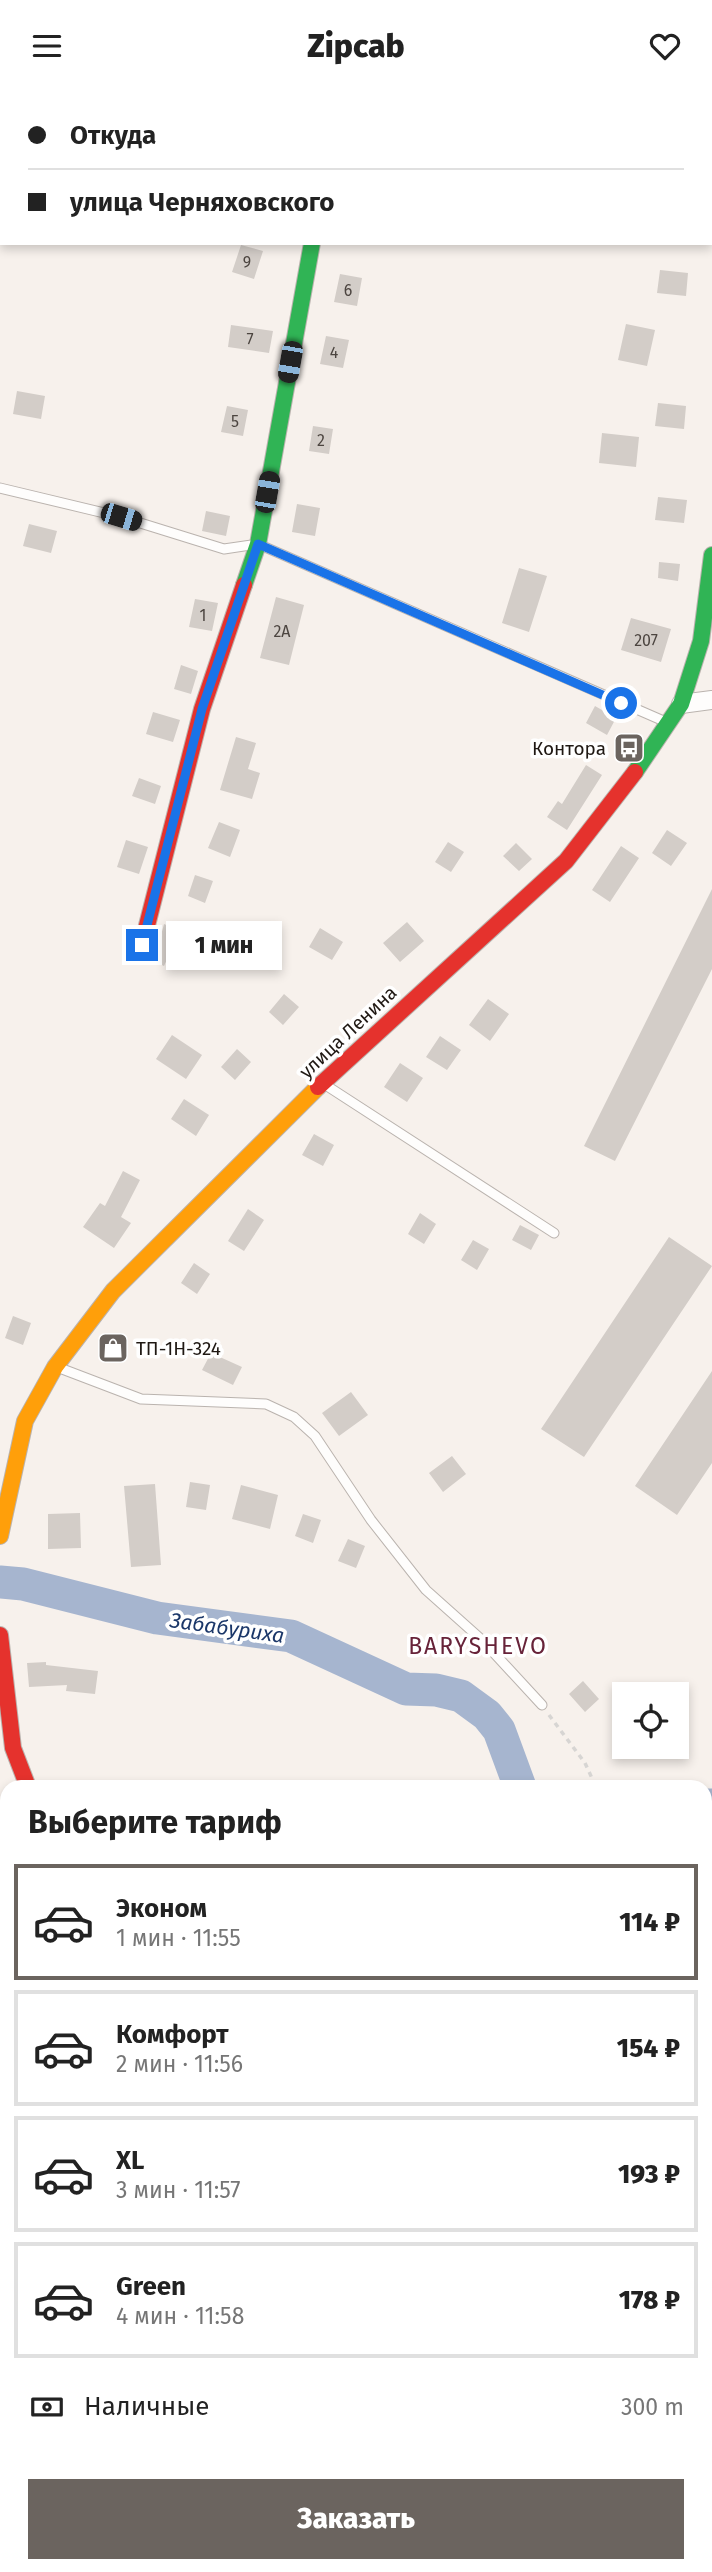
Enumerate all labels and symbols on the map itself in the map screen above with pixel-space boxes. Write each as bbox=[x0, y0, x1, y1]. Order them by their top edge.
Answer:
house number: 9 bbox=[243, 253, 251, 272]
house number: 6 bbox=[344, 281, 352, 300]
house number: 7 bbox=[246, 330, 254, 349]
car bbox=[277, 339, 304, 385]
house number: 4 bbox=[330, 343, 339, 362]
house number: 5 bbox=[231, 412, 239, 431]
house number: 2 bbox=[317, 431, 325, 450]
car bbox=[254, 469, 281, 515]
car bbox=[98, 501, 145, 533]
house number: 1 bbox=[200, 606, 206, 625]
house number: 2А bbox=[273, 622, 291, 641]
house number: 207 bbox=[634, 631, 658, 650]
route start bbox=[605, 687, 637, 719]
bus stop icon: Контора bbox=[612, 731, 646, 765]
place label: Контора bbox=[532, 737, 606, 760]
callout: 1 мин bbox=[166, 921, 282, 969]
route end bbox=[126, 929, 158, 961]
street label: улица Ленина bbox=[294, 981, 402, 1083]
shop icon: ТП-1Н-324 bbox=[96, 1331, 130, 1365]
place label: ТП-1Н-324 bbox=[136, 1337, 221, 1360]
water label: Забабуриха bbox=[167, 1607, 286, 1649]
district label: BARYSHEVO bbox=[408, 1632, 548, 1660]

